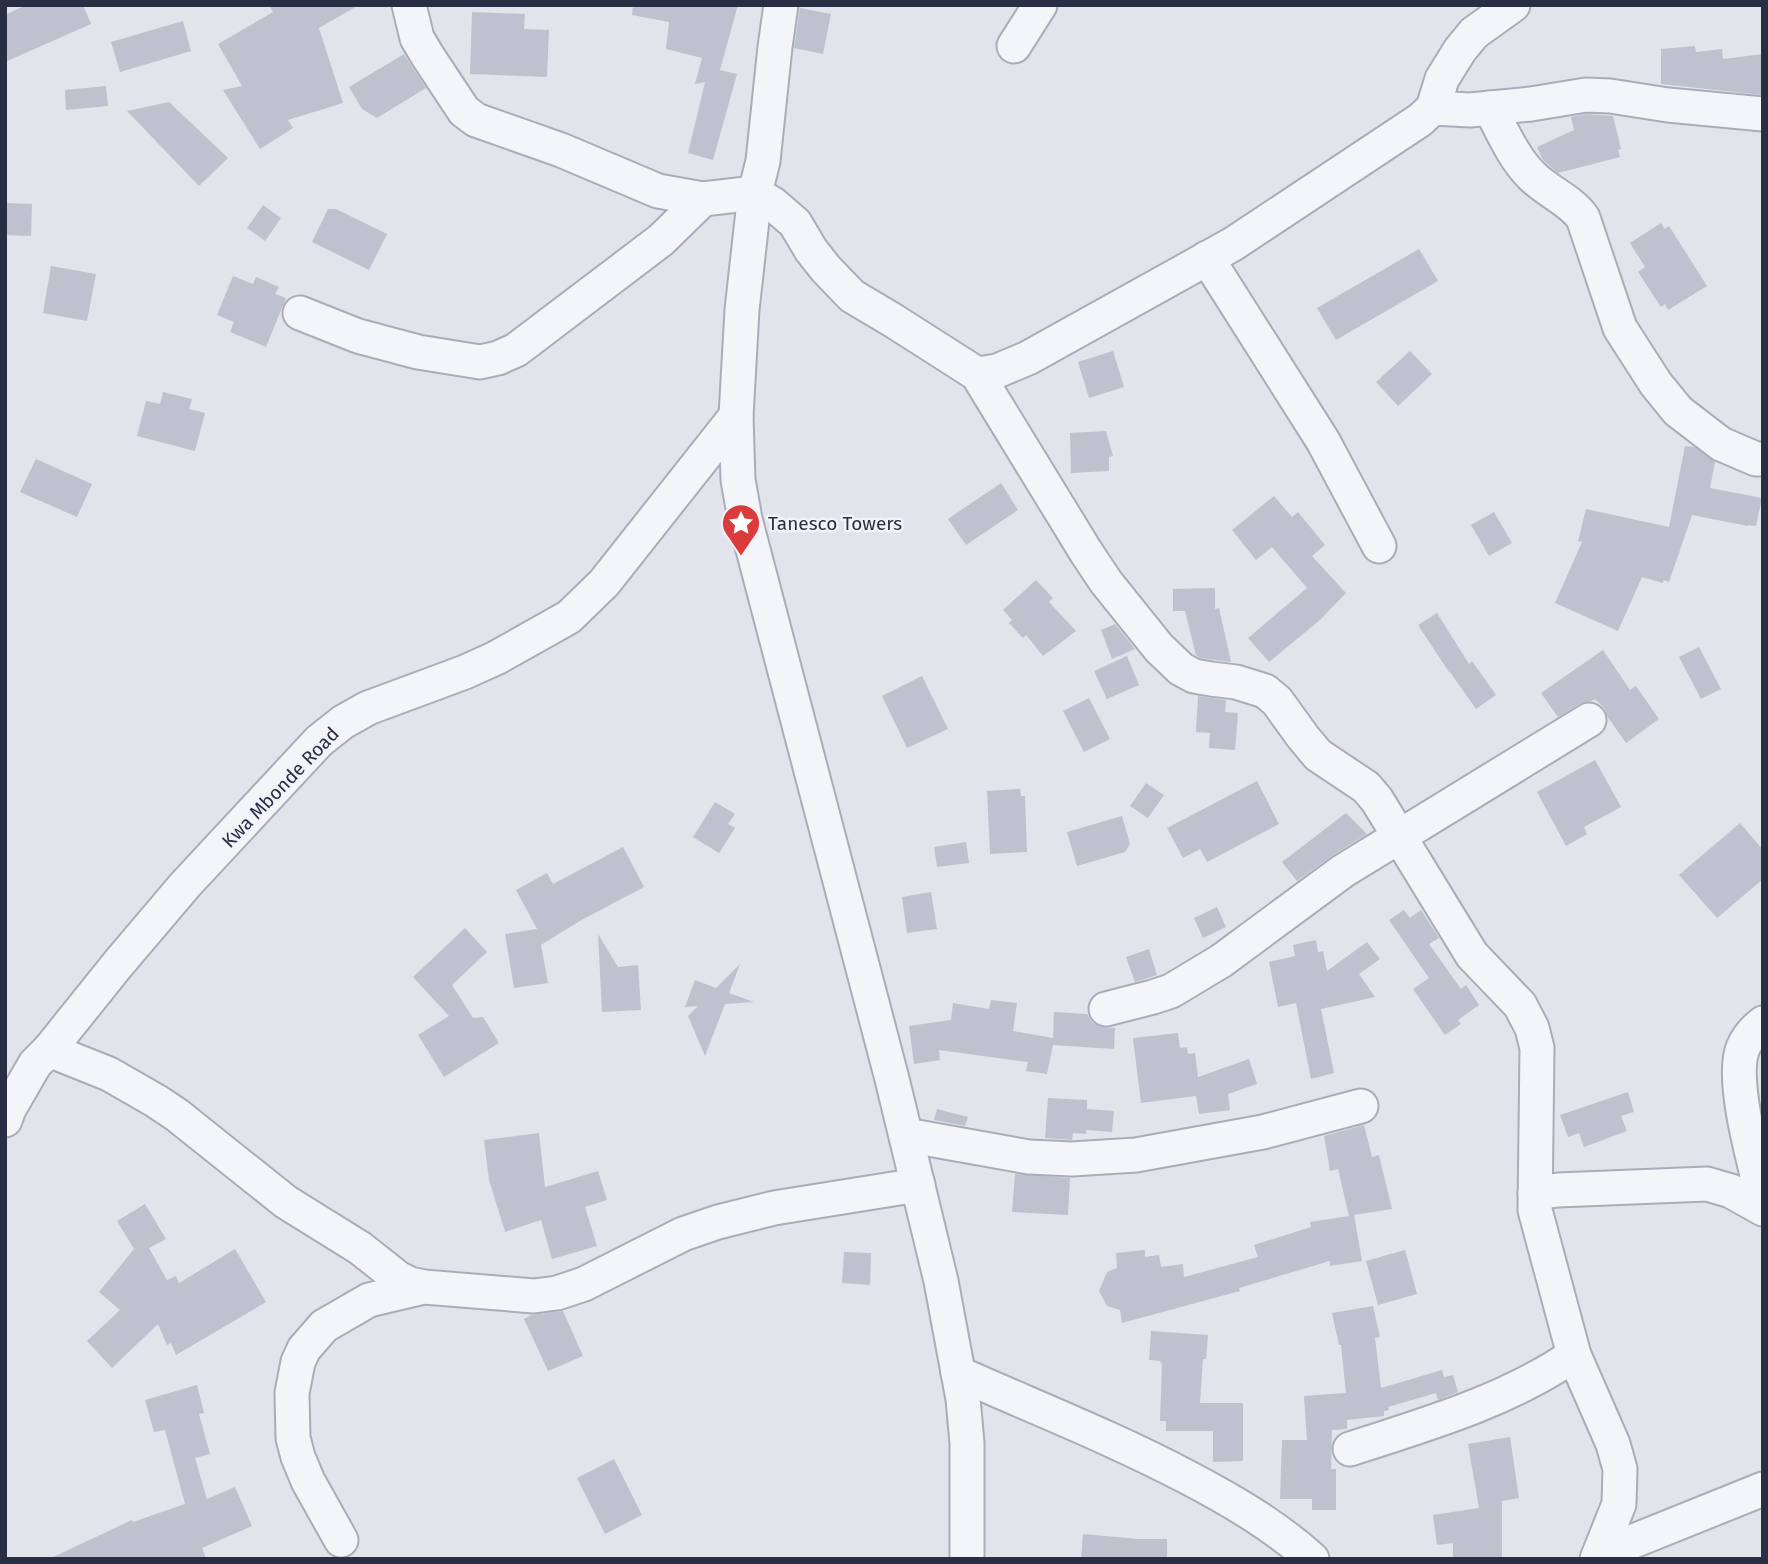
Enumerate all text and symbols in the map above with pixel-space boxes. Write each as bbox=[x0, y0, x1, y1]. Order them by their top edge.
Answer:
place icon: Tanesco Towers bbox=[720, 502, 762, 557]
place label: Tanesco Towers bbox=[768, 512, 902, 535]
street label: Kwa Mbonde Road bbox=[217, 722, 344, 852]

